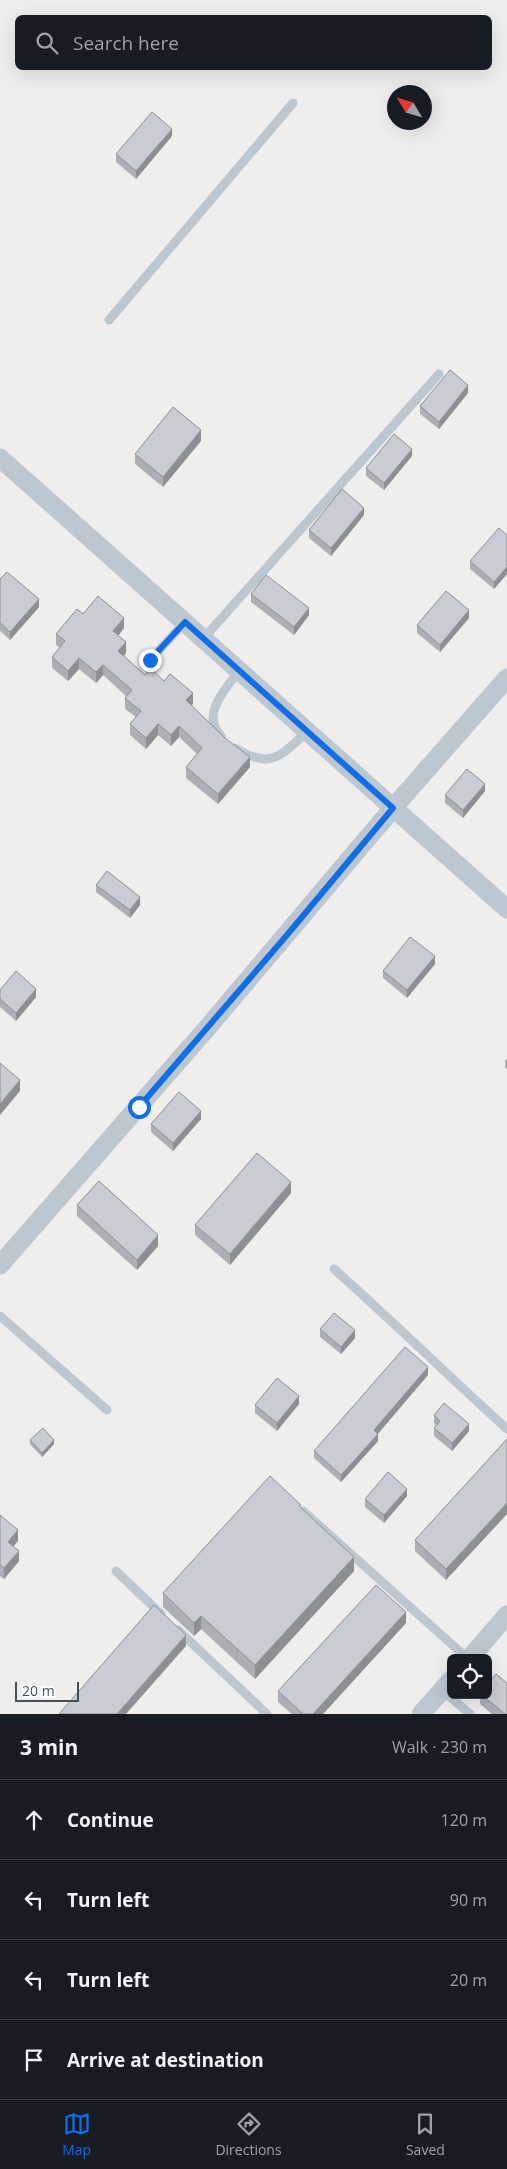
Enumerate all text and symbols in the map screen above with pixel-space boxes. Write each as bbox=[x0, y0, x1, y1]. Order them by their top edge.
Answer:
search box bbox=[15, 15, 492, 70]
icon: search bbox=[33, 29, 61, 57]
text: Search here bbox=[73, 30, 179, 56]
north arrow bbox=[387, 85, 432, 130]
route end bbox=[139, 649, 162, 672]
route start bbox=[128, 1096, 151, 1119]
map controls bbox=[447, 1654, 492, 1699]
button: locate bbox=[447, 1654, 492, 1699]
scale bar bbox=[15, 1679, 79, 1702]
text: 20 m bbox=[22, 1681, 55, 1700]
text: 3 min bbox=[20, 1733, 78, 1761]
text: Walk · 230 m bbox=[392, 1736, 487, 1758]
icon: ahead bbox=[20, 1806, 48, 1834]
text: Continue bbox=[67, 1807, 154, 1833]
text: 120 m bbox=[441, 1809, 487, 1831]
icon: left bbox=[20, 1886, 48, 1914]
text: Turn left bbox=[67, 1887, 149, 1913]
text: 90 m bbox=[450, 1889, 487, 1911]
icon: left bbox=[20, 1966, 48, 1994]
text: Turn left bbox=[67, 1967, 149, 1993]
text: 20 m bbox=[450, 1969, 487, 1991]
icon: arrive bbox=[20, 2046, 48, 2074]
text: Arrive at destination bbox=[67, 2047, 264, 2073]
tab: Map bbox=[62, 2110, 91, 2159]
tab: Directions bbox=[215, 2110, 282, 2159]
tab: Saved bbox=[406, 2110, 445, 2159]

